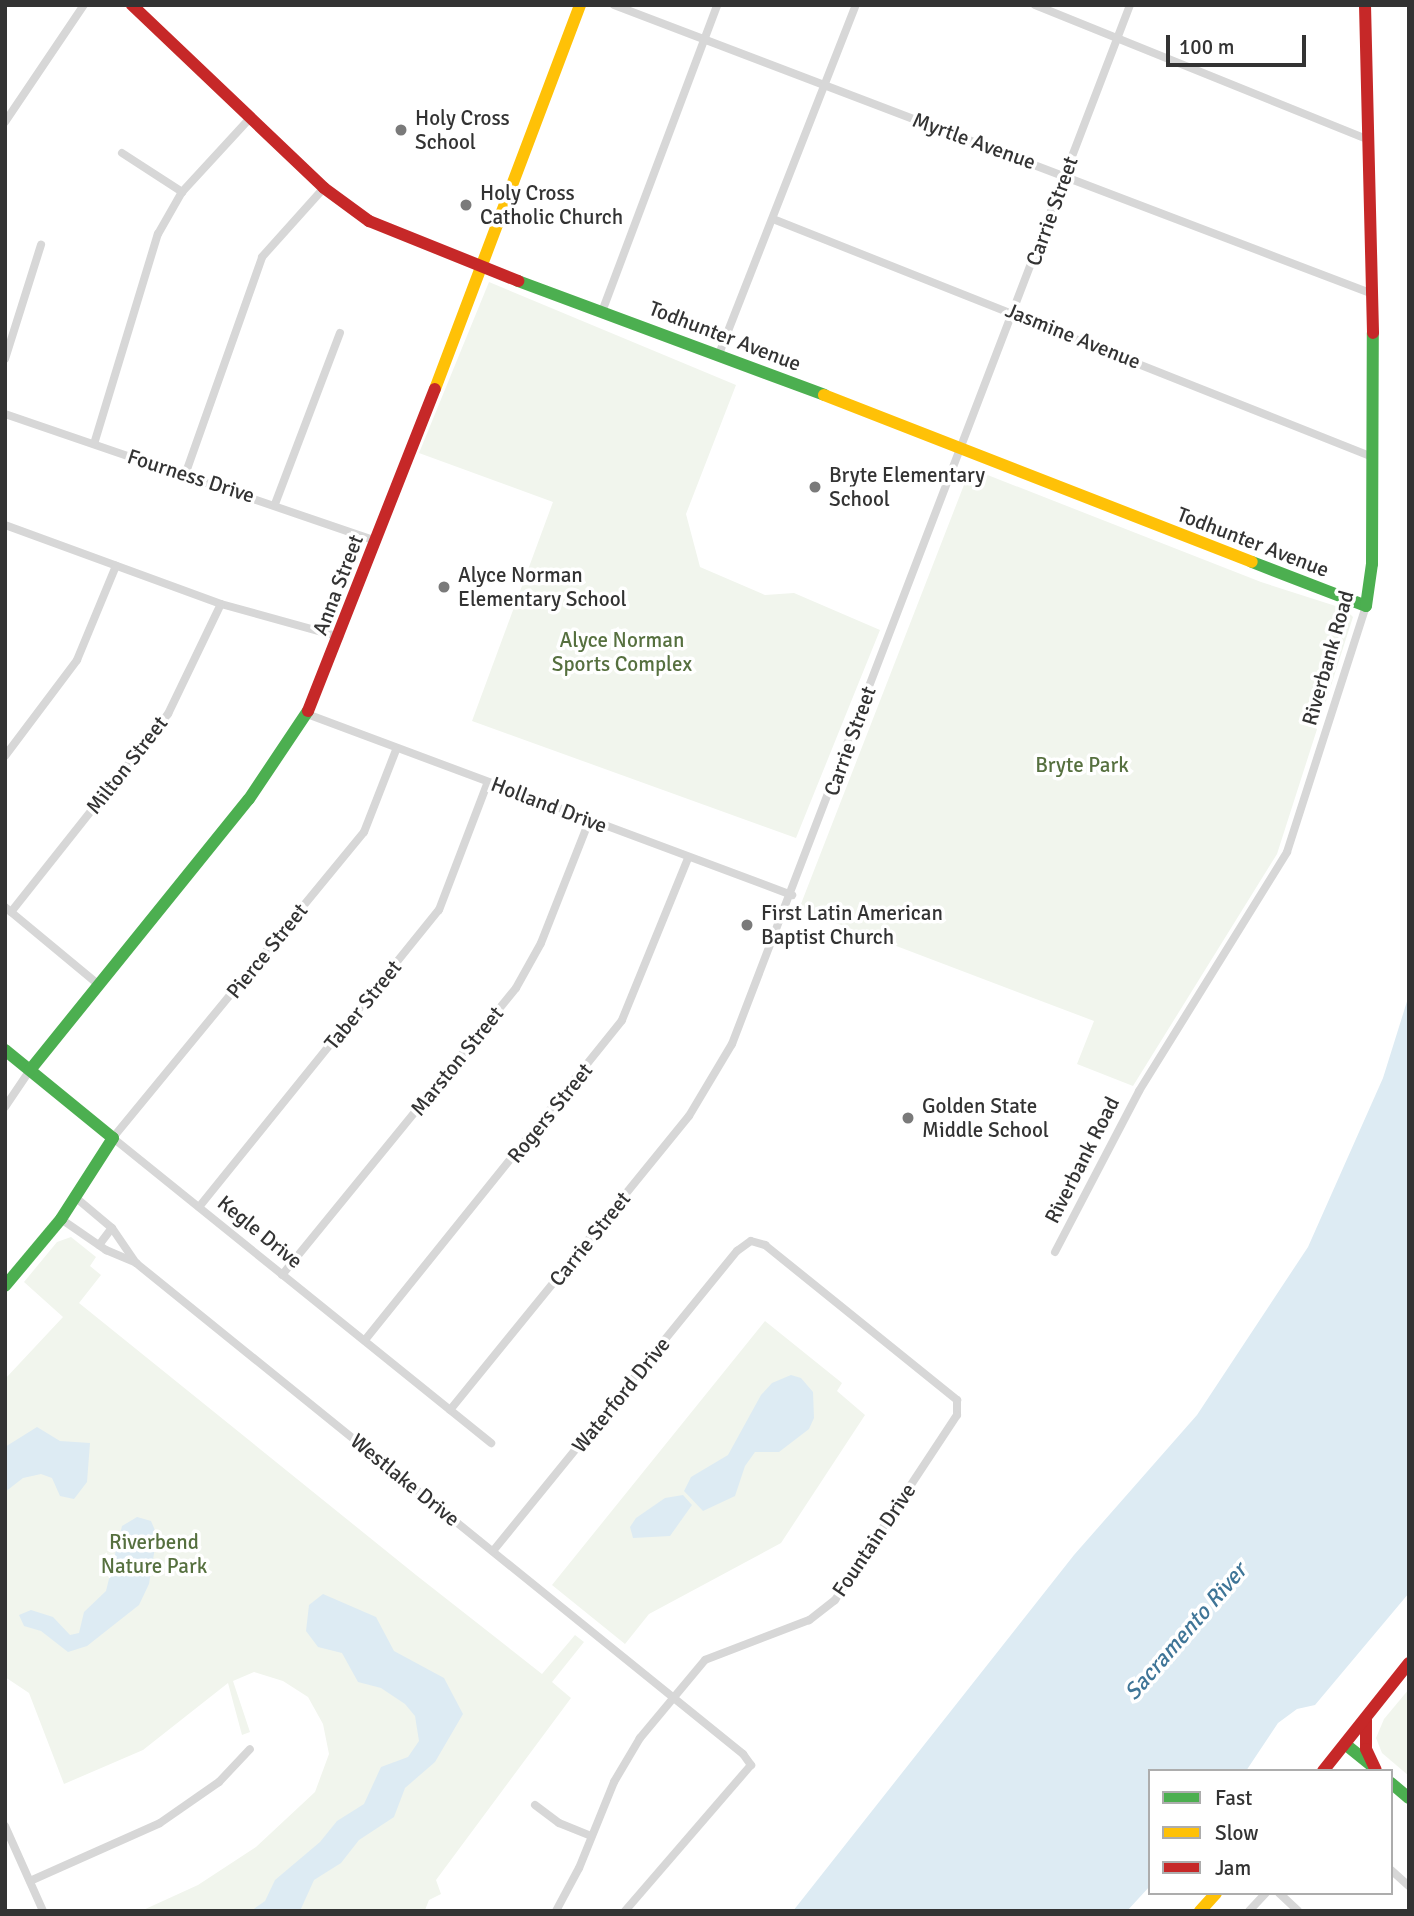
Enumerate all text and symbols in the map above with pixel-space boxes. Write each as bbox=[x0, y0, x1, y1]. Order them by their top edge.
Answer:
scale bar bbox=[1169, 21, 1309, 65]
text: 100 m bbox=[1179, 34, 1234, 60]
place label: Holy Cross School bbox=[415, 105, 510, 155]
street label: Myrtle Avenue bbox=[909, 107, 1039, 175]
marker: Holy Cross School bbox=[393, 122, 409, 138]
street label: Carrie Street bbox=[1021, 153, 1083, 269]
place label: Holy Cross Catholic Church bbox=[480, 180, 623, 230]
marker: Holy Cross Catholic Church bbox=[458, 197, 474, 213]
street label: Todhunter Avenue bbox=[645, 295, 805, 377]
street label: Jasmine Avenue bbox=[1002, 297, 1144, 375]
street label: Fourness Drive bbox=[124, 444, 258, 508]
place label: Bryte Elementary School bbox=[829, 462, 985, 512]
marker: Bryte Elementary School bbox=[807, 479, 823, 495]
street label: Todhunter Avenue bbox=[1173, 501, 1333, 583]
street label: Anna Street bbox=[307, 531, 369, 639]
place label: Alyce Norman Elementary School bbox=[458, 562, 627, 612]
marker: Alyce Norman Elementary School bbox=[436, 579, 452, 595]
street label: Riverbank Road bbox=[1297, 588, 1359, 728]
park label: Alyce Norman Sports Complex bbox=[552, 627, 692, 677]
street label: Carrie Street bbox=[819, 683, 881, 799]
street label: Milton Street bbox=[81, 711, 173, 819]
park label: Bryte Park bbox=[1035, 752, 1129, 778]
street label: Holland Drive bbox=[488, 771, 610, 839]
street label: Pierce Street bbox=[221, 898, 313, 1004]
place label: First Latin American Baptist Church bbox=[761, 900, 943, 950]
marker: First Latin American Baptist Church bbox=[739, 917, 755, 933]
street label: Taber Street bbox=[319, 955, 407, 1055]
street label: Marston Street bbox=[405, 1001, 509, 1121]
street label: Rogers Street bbox=[502, 1058, 598, 1168]
street label: Riverbank Road bbox=[1039, 1092, 1125, 1228]
place label: Golden State Middle School bbox=[922, 1093, 1049, 1143]
marker: Golden State Middle School bbox=[900, 1110, 916, 1126]
street label: Carrie Street bbox=[544, 1187, 636, 1291]
street label: Kegle Drive bbox=[213, 1190, 307, 1274]
street label: Waterford Drive bbox=[567, 1332, 675, 1458]
street label: Westlake Drive bbox=[345, 1428, 465, 1532]
street label: Fountain Drive bbox=[827, 1479, 921, 1601]
park label: Riverbend Nature Park bbox=[101, 1529, 207, 1579]
water label: Sacramento River bbox=[1119, 1558, 1253, 1706]
legend bbox=[1148, 1769, 1393, 1895]
text: Fast bbox=[1215, 1785, 1252, 1811]
text: Slow bbox=[1215, 1820, 1259, 1846]
text: Jam bbox=[1215, 1855, 1251, 1881]

